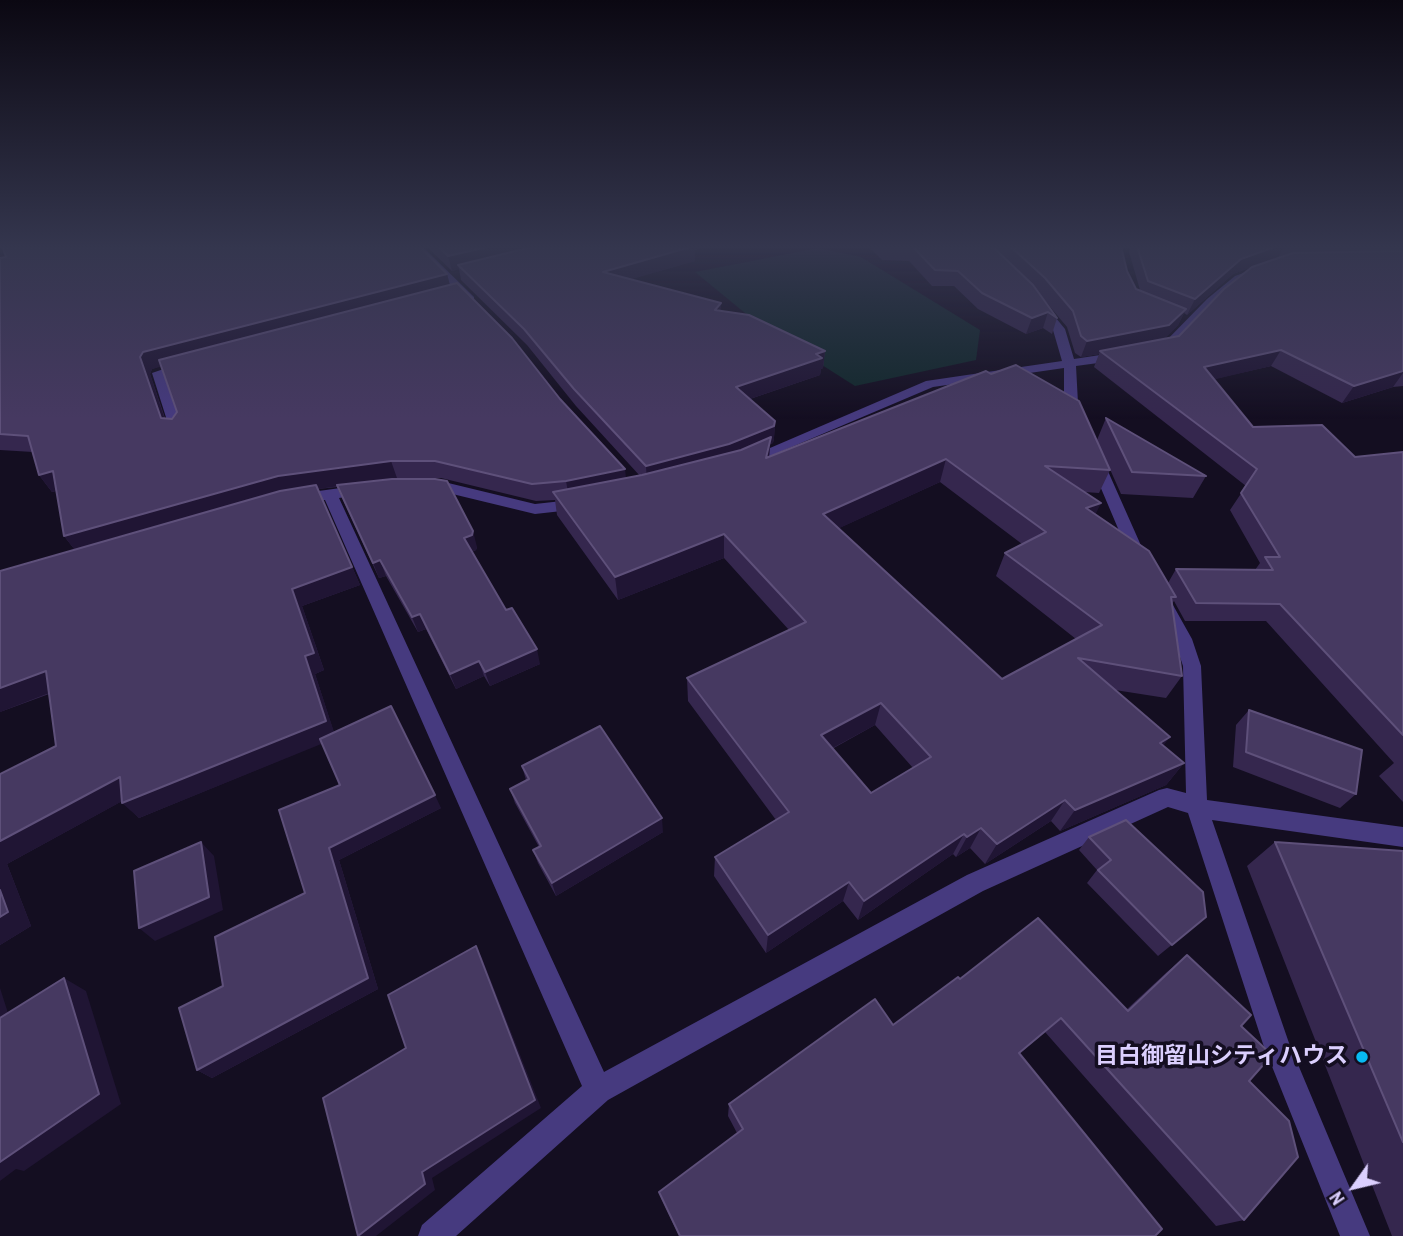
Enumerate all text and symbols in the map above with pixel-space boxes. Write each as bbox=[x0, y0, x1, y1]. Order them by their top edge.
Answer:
place label: 目白御留山シティハウス bbox=[1095, 1043, 1348, 1071]
marker: 目白御留山シティハウス bbox=[1354, 1049, 1370, 1065]
north arrow bbox=[1319, 1152, 1389, 1222]
text: N bbox=[1323, 1187, 1351, 1211]

